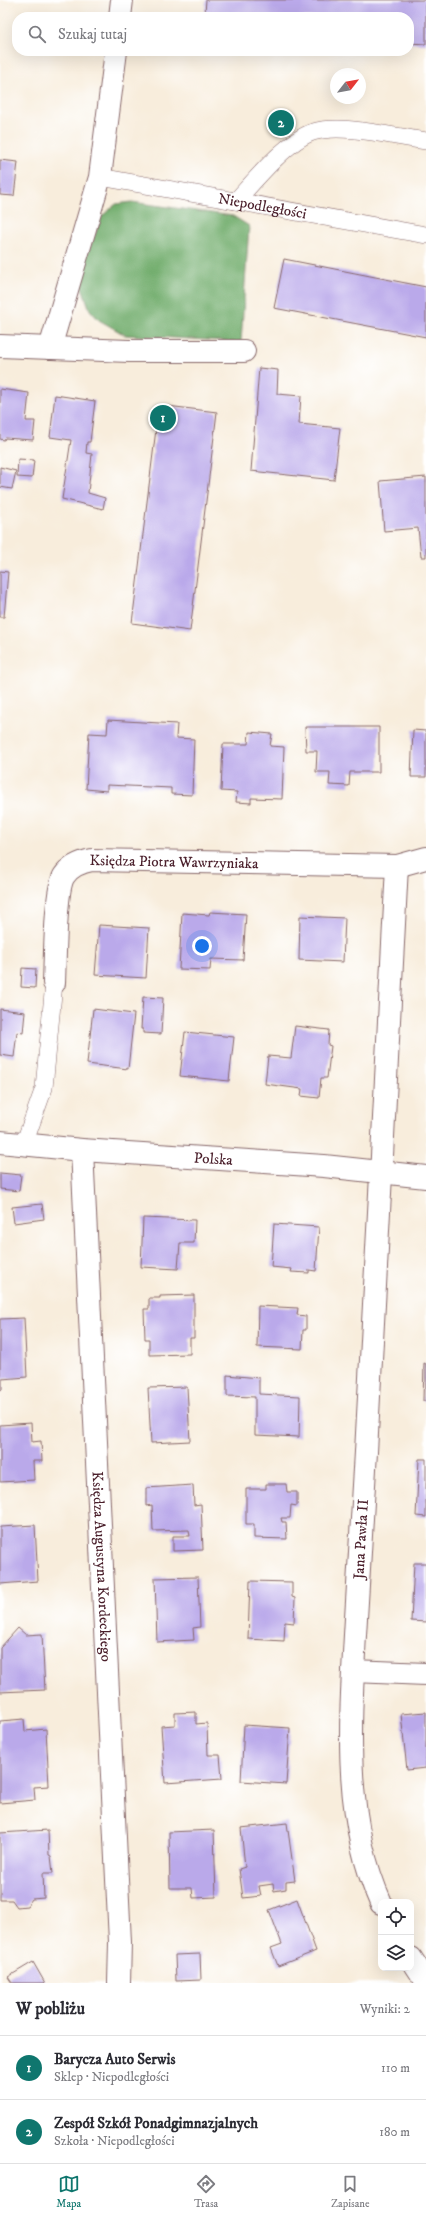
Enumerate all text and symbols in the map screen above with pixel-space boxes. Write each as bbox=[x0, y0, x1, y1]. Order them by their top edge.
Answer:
search box bbox=[12, 12, 414, 56]
icon: search bbox=[26, 23, 48, 45]
text: Szukaj tutaj bbox=[58, 25, 127, 44]
north arrow bbox=[330, 68, 366, 104]
pin: 2 bbox=[268, 108, 294, 138]
street label: Niepodległości bbox=[217, 189, 308, 223]
pin: 1 bbox=[150, 403, 176, 433]
street label: Księdza Piotra Wawrzyniaka bbox=[89, 850, 259, 873]
your location bbox=[192, 936, 212, 956]
street label: Polska bbox=[193, 1148, 234, 1169]
street label: Księdza Augustyna Kordeckiego bbox=[88, 1471, 116, 1662]
street label: Jana Pawła II bbox=[349, 1499, 373, 1582]
map controls bbox=[378, 1899, 414, 1971]
button: locate bbox=[378, 1899, 414, 1935]
button: layers bbox=[378, 1935, 414, 1971]
text: W pobliżu bbox=[16, 1998, 85, 2020]
text: Wyniki: 2 bbox=[360, 2001, 410, 2017]
text: Barycza Auto Serwis bbox=[54, 2050, 175, 2069]
text: 1 bbox=[27, 2060, 31, 2076]
text: 110 m bbox=[381, 2060, 410, 2076]
text: Sklep · Niepodległości bbox=[54, 2069, 169, 2085]
text: Zespół Szkół Ponadgimnazjalnych bbox=[54, 2114, 258, 2133]
text: 2 bbox=[26, 2124, 32, 2140]
text: 180 m bbox=[379, 2124, 410, 2140]
text: Szkoła · Niepodległości bbox=[54, 2133, 175, 2149]
tab: Mapa bbox=[56, 2173, 81, 2211]
tab: Trasa bbox=[194, 2173, 218, 2211]
tab: Zapisane bbox=[331, 2173, 370, 2211]

